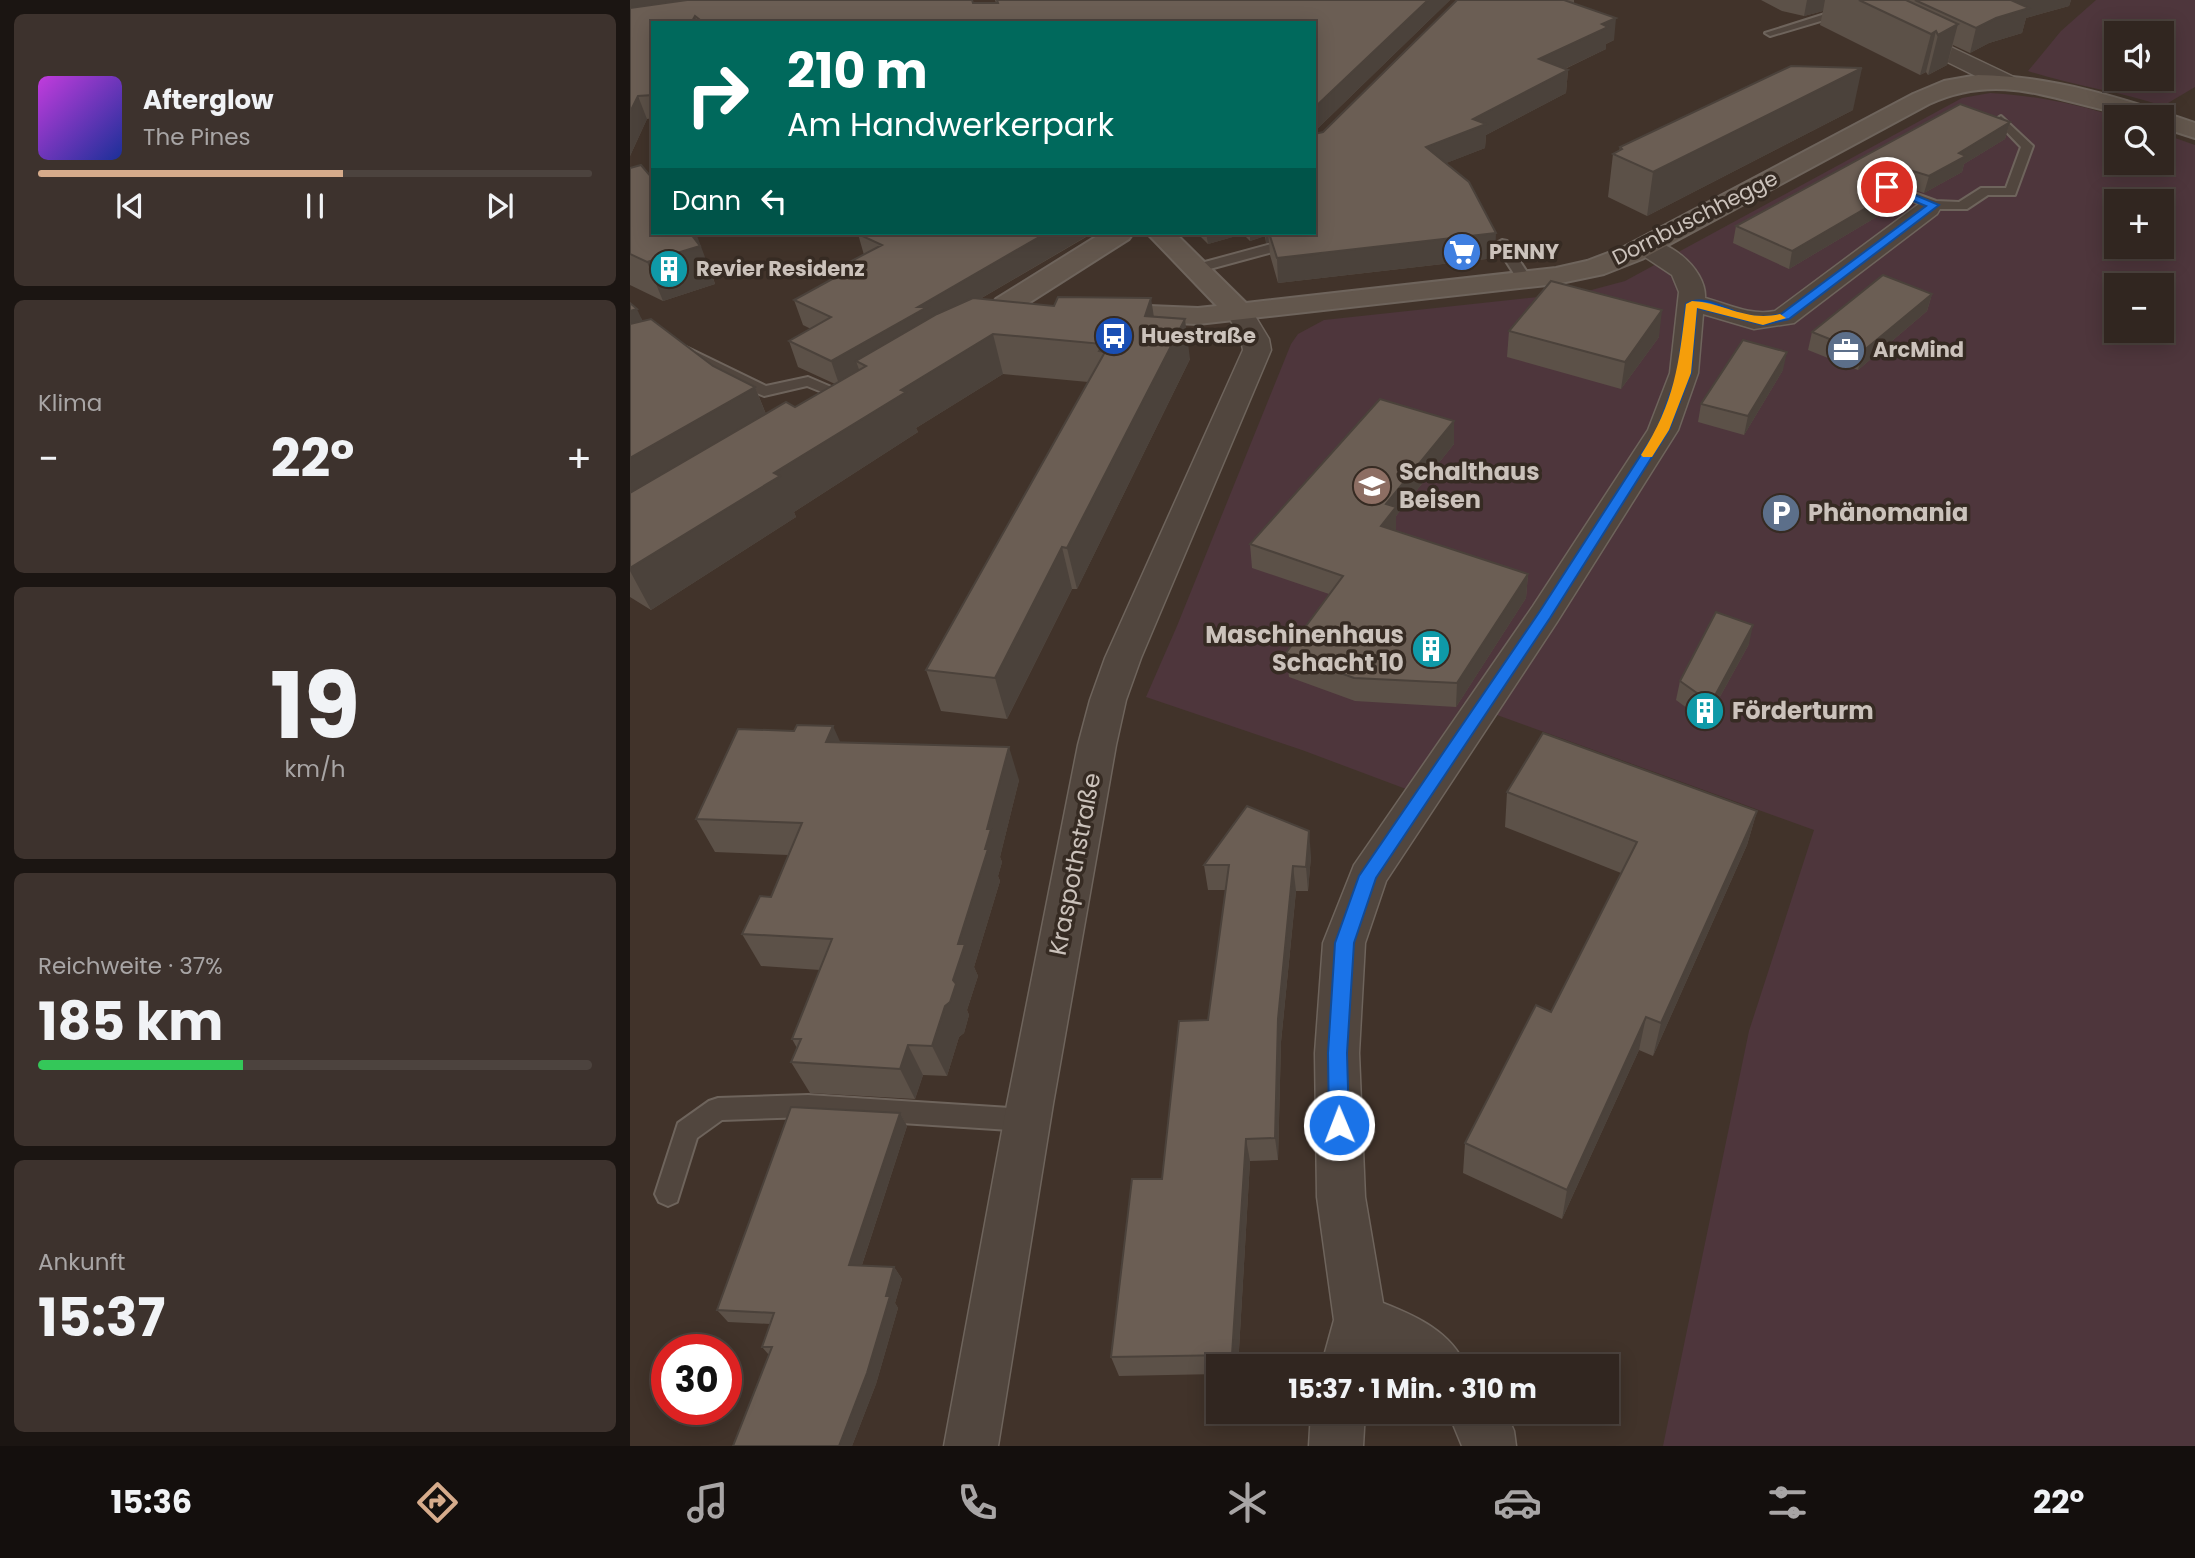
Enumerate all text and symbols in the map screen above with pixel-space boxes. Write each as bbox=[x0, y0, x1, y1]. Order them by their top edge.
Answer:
map controls bbox=[2104, 21, 2174, 343]
button: sound bbox=[2104, 21, 2174, 91]
text: 210 m bbox=[787, 37, 928, 105]
icon: right bbox=[672, 49, 763, 140]
text: Afterglow bbox=[143, 82, 274, 118]
text: Am Handwerkerpark bbox=[787, 102, 1114, 147]
button: search bbox=[2104, 105, 2174, 175]
text: The Pines bbox=[143, 121, 251, 153]
pin bbox=[1857, 157, 1917, 217]
street label: Dornbuschhegge bbox=[1607, 163, 1783, 272]
icon: arrive bbox=[1868, 168, 1906, 206]
icon: left bbox=[755, 182, 793, 220]
text: Dann bbox=[672, 183, 741, 219]
icon: previous bbox=[111, 187, 149, 225]
icon: pause bbox=[296, 187, 334, 225]
icon: next bbox=[481, 187, 519, 225]
button: + bbox=[2104, 189, 2174, 259]
supermarket icon: PENNY bbox=[1441, 231, 1483, 273]
place label: PENNY bbox=[1489, 237, 1559, 266]
building icon: Revier Residenz bbox=[648, 248, 690, 290]
place label: Revier Residenz bbox=[696, 254, 865, 283]
button: − bbox=[2104, 273, 2174, 343]
bus stop icon: Huestraße bbox=[1093, 315, 1135, 357]
place label: Huestraße bbox=[1141, 321, 1256, 350]
office icon: ArcMind bbox=[1825, 329, 1867, 371]
place label: ArcMind bbox=[1873, 335, 1964, 364]
text: Klima bbox=[38, 387, 102, 419]
text: 22° bbox=[271, 422, 354, 495]
text: − bbox=[38, 432, 59, 485]
text: + bbox=[566, 432, 592, 485]
place label: Schalthaus Beisen bbox=[1399, 455, 1540, 516]
school or university icon: Schalthaus Beisen bbox=[1351, 465, 1393, 507]
parking icon: Phänomania bbox=[1760, 492, 1802, 534]
place label: Phänomania bbox=[1808, 496, 1968, 529]
place label: Maschinenhaus Schacht 10 bbox=[1205, 618, 1404, 679]
building icon: Maschinenhaus Schacht 10 bbox=[1410, 628, 1452, 670]
text: 19 bbox=[270, 642, 360, 770]
building icon: Förderturm bbox=[1684, 690, 1726, 732]
place label: Förderturm bbox=[1732, 694, 1874, 727]
text: km/h bbox=[284, 753, 346, 785]
street label: Kraspothstraße bbox=[1041, 770, 1108, 958]
text: Reichweite · 37% bbox=[38, 950, 223, 982]
text: 185 km bbox=[38, 985, 223, 1058]
position arrow bbox=[1302, 1088, 1376, 1162]
text: Ankunft bbox=[38, 1246, 125, 1278]
text: 15:37 bbox=[38, 1281, 165, 1354]
speed limit sign: 30 bbox=[651, 1334, 742, 1425]
text: 15:37 · 1 Min. · 310 m bbox=[1288, 1371, 1537, 1407]
icon: directions bbox=[413, 1478, 462, 1527]
icon: music bbox=[683, 1478, 732, 1527]
icon: phone bbox=[953, 1478, 1002, 1527]
icon: climate bbox=[1223, 1478, 1272, 1527]
icon: car bbox=[1493, 1478, 1542, 1527]
icon: filters bbox=[1763, 1478, 1812, 1527]
text: 15:36 bbox=[110, 1479, 192, 1524]
text: 22° bbox=[2033, 1479, 2084, 1524]

